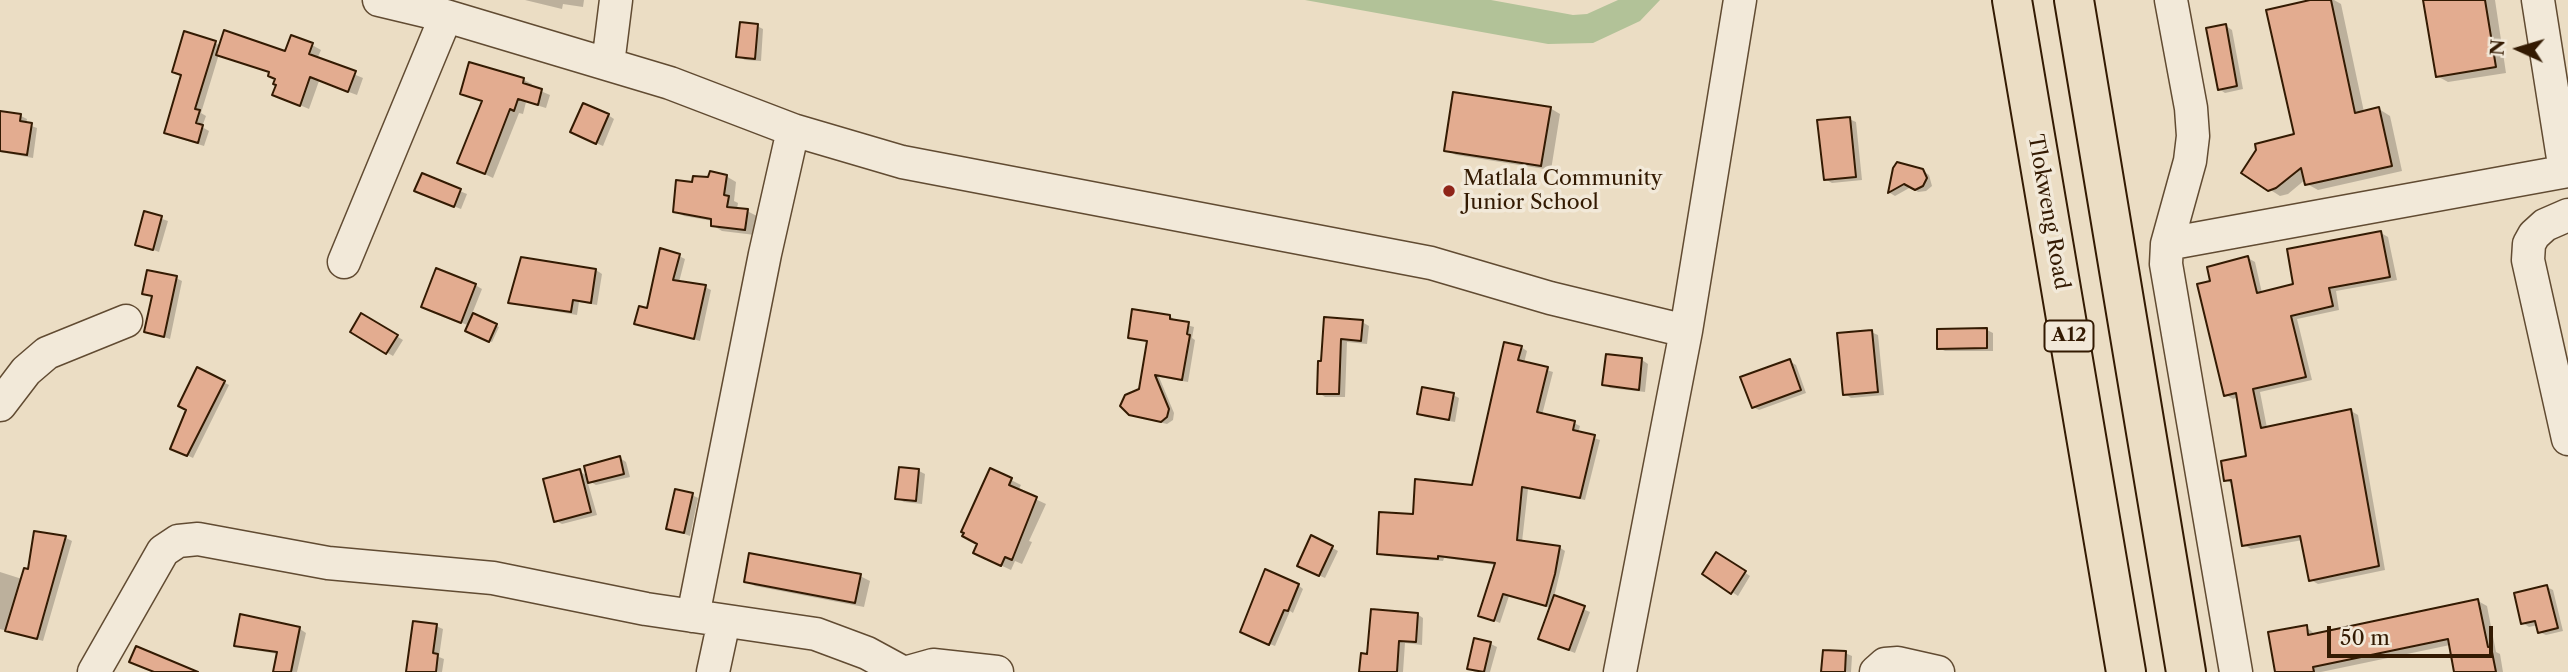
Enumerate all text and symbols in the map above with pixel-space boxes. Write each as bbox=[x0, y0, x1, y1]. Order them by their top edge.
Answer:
north arrow bbox=[2484, 14, 2554, 84]
text: N bbox=[2486, 38, 2510, 57]
street label: Tlokweng Road bbox=[2022, 133, 2074, 291]
place label: Matlala Community Junior School bbox=[1463, 166, 1663, 216]
marker: Matlala Community Junior School bbox=[1441, 183, 1457, 199]
road number: A12 bbox=[2044, 320, 2094, 352]
scale bar bbox=[2330, 612, 2496, 656]
text: 50 m bbox=[2340, 625, 2390, 650]

